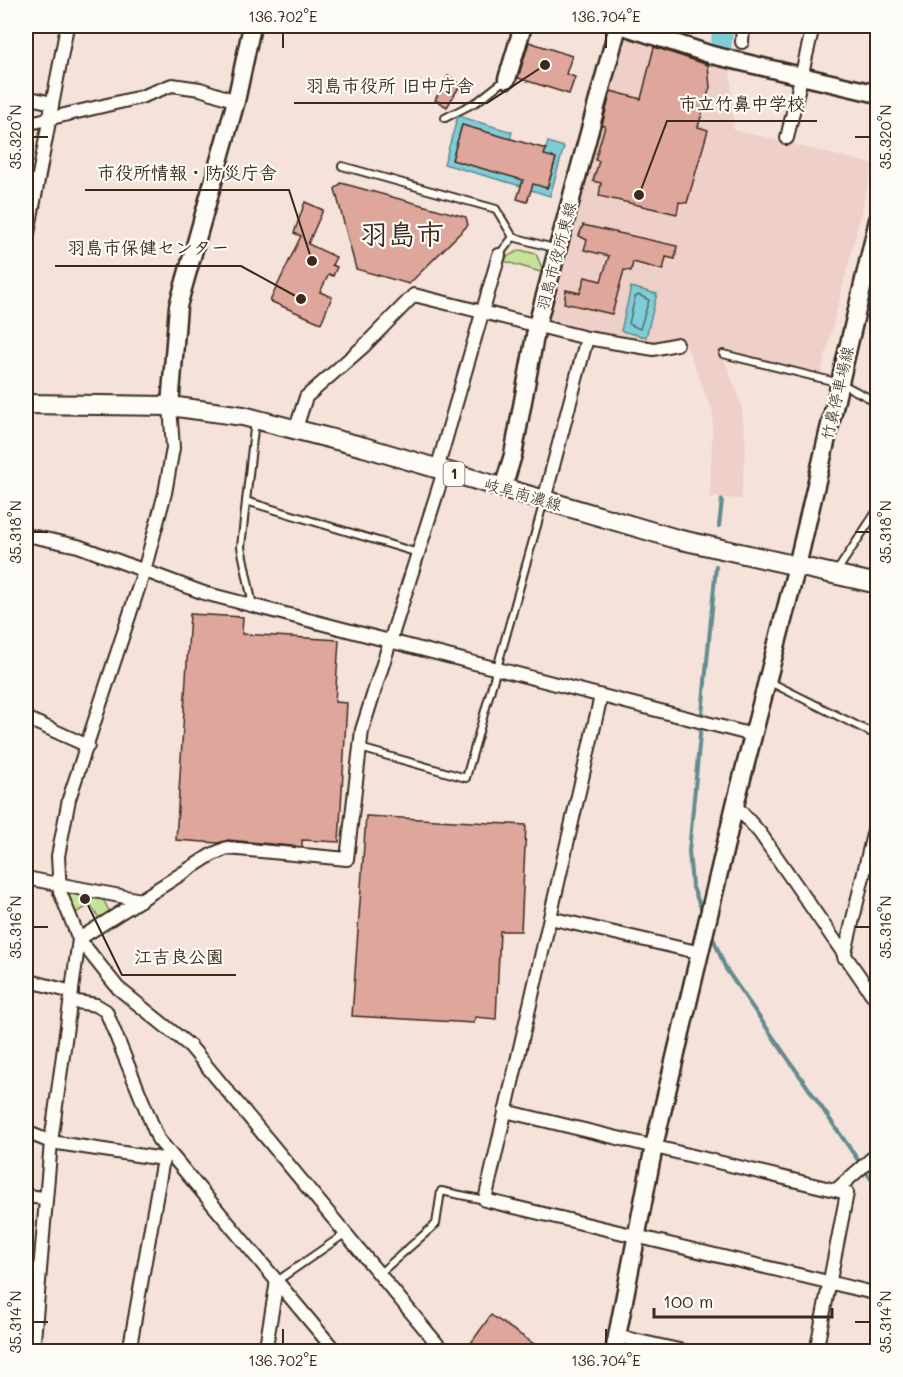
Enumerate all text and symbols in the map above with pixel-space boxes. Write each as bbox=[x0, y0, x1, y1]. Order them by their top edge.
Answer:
text: 136.702°E bbox=[248, 6, 318, 26]
text: 136.704°E bbox=[571, 6, 641, 26]
callout: 羽島市役所 旧中庁舎 bbox=[294, 67, 487, 103]
text: 羽島市役所 旧中庁舎 bbox=[306, 73, 474, 97]
callout: 市立竹鼻中学校 bbox=[667, 85, 817, 121]
text: 市立竹鼻中学校 bbox=[679, 91, 805, 115]
text: 35.320°N bbox=[5, 104, 25, 170]
text: 35.320°N bbox=[875, 104, 895, 170]
callout: 市役所情報・防災庁舎 bbox=[85, 154, 289, 190]
text: 市役所情報・防災庁舎 bbox=[97, 160, 277, 184]
street label: 羽島市役所東線 bbox=[531, 199, 580, 313]
district label: 羽島市 bbox=[360, 215, 444, 251]
callout: 羽島市保健センター bbox=[55, 230, 241, 266]
text: 羽島市保健センター bbox=[67, 235, 229, 259]
street label: 竹鼻停車場線 bbox=[815, 344, 858, 442]
road number: 1 bbox=[444, 462, 464, 486]
street label: 岐阜南濃線 bbox=[482, 472, 564, 515]
text: 35.318°N bbox=[5, 500, 25, 564]
text: 35.318°N bbox=[875, 500, 895, 564]
text: 35.316°N bbox=[5, 895, 25, 959]
text: 35.316°N bbox=[875, 895, 895, 959]
callout: 江吉良公園 bbox=[122, 939, 236, 975]
text: 江吉良公園 bbox=[134, 944, 224, 968]
scale bar bbox=[654, 1281, 832, 1319]
text: 100 m bbox=[663, 1289, 713, 1313]
text: 35.314°N bbox=[5, 1290, 25, 1354]
text: 35.314°N bbox=[875, 1290, 895, 1354]
text: 136.702°E bbox=[248, 1350, 318, 1370]
text: 136.704°E bbox=[571, 1350, 641, 1370]

